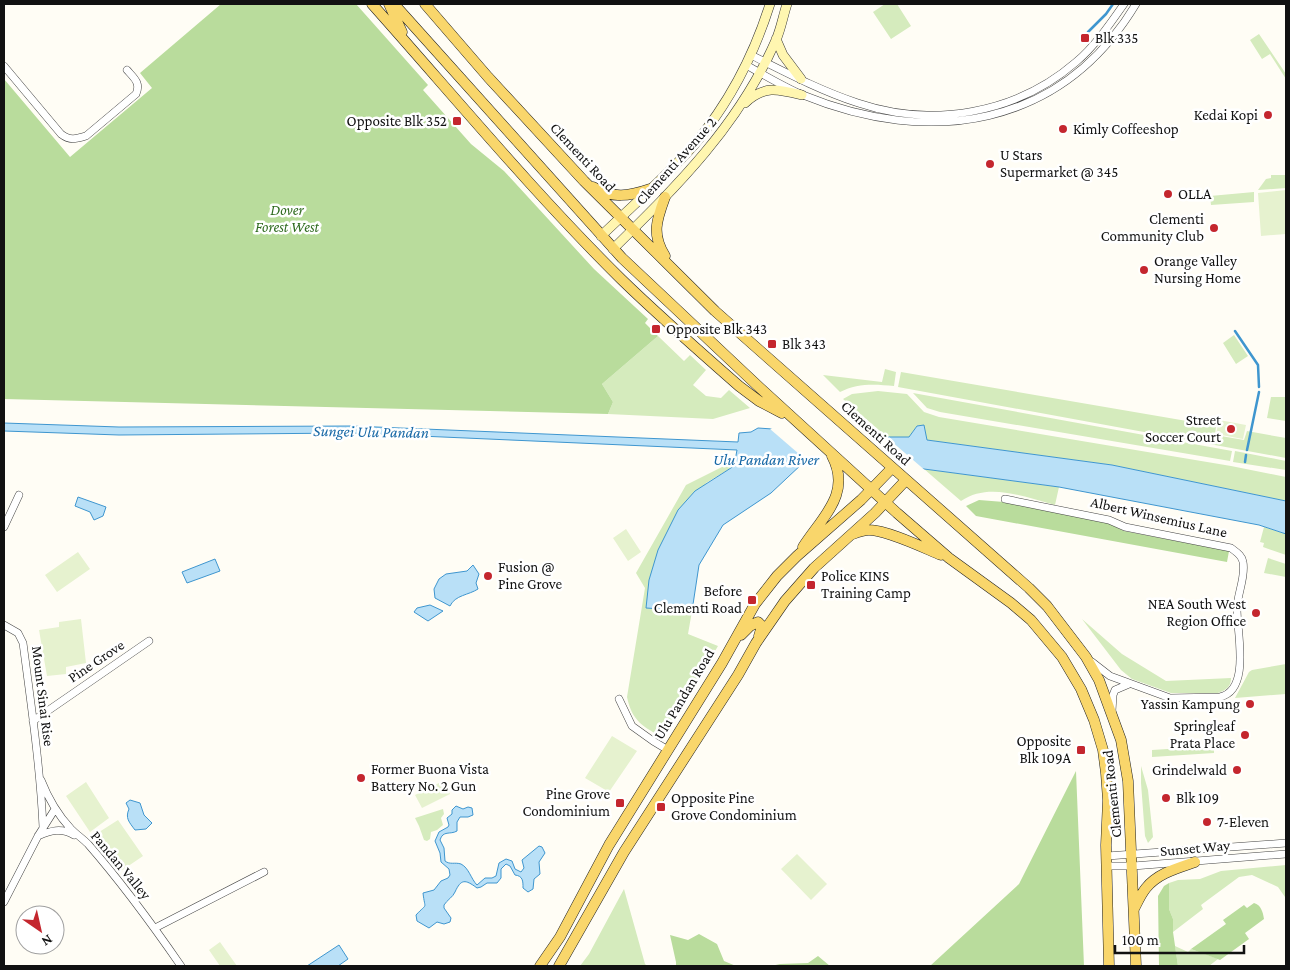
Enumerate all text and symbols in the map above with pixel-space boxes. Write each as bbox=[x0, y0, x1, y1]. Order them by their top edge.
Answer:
place label: Blk 335 bbox=[1095, 30, 1138, 46]
marker: Blk 335 bbox=[1079, 32, 1091, 44]
place label: Kedai Kopi bbox=[1194, 107, 1258, 124]
marker: Kedai Kopi bbox=[1262, 109, 1274, 121]
place label: Opposite Blk 352 bbox=[347, 113, 447, 130]
street label: Clementi Avenue 2 bbox=[633, 114, 719, 208]
marker: Opposite Blk 352 bbox=[451, 115, 463, 127]
street label: Clementi Road bbox=[547, 119, 619, 195]
place label: Kimly Coffeeshop bbox=[1073, 121, 1179, 138]
marker: Kimly Coffeeshop bbox=[1057, 123, 1069, 135]
place label: U Stars Supermarket @ 345 bbox=[1000, 147, 1118, 181]
marker: U Stars Supermarket @ 345 bbox=[984, 158, 996, 170]
place label: OLLA bbox=[1178, 186, 1212, 202]
marker: OLLA bbox=[1162, 188, 1174, 200]
park label: Dover Forest West bbox=[255, 202, 320, 235]
place label: Clementi Community Club bbox=[1101, 211, 1204, 245]
marker: Clementi Community Club bbox=[1208, 222, 1220, 234]
place label: Orange Valley Nursing Home bbox=[1154, 253, 1241, 287]
marker: Orange Valley Nursing Home bbox=[1138, 264, 1150, 276]
place label: Opposite Blk 343 bbox=[666, 321, 767, 338]
marker: Opposite Blk 343 bbox=[650, 323, 662, 335]
place label: Blk 343 bbox=[782, 336, 826, 352]
marker: Blk 343 bbox=[766, 338, 778, 350]
street label: Clementi Road bbox=[838, 398, 914, 469]
place label: Street Soccer Court bbox=[1145, 412, 1222, 445]
water label: Sungei Ulu Pandan bbox=[313, 422, 429, 442]
marker: Street Soccer Court bbox=[1225, 423, 1237, 435]
water label: Ulu Pandan River bbox=[713, 451, 819, 468]
street label: Albert Winsemius Lane bbox=[1089, 494, 1229, 541]
place label: Fusion @ Pine Grove bbox=[498, 559, 563, 592]
place label: Police KINS Training Camp bbox=[821, 568, 911, 602]
marker: Fusion @ Pine Grove bbox=[482, 570, 494, 582]
marker: Police KINS Training Camp bbox=[805, 579, 817, 591]
place label: Before Clementi Road bbox=[654, 583, 742, 616]
marker: Before Clementi Road bbox=[746, 594, 758, 606]
place label: NEA South West Region Office bbox=[1148, 596, 1247, 630]
marker: NEA South West Region Office bbox=[1250, 607, 1262, 619]
street label: Pine Grove bbox=[65, 636, 127, 686]
street label: Mount Sinai Rise bbox=[29, 645, 57, 748]
street label: Ulu Pandan Road bbox=[651, 646, 717, 742]
place label: Yassin Kampung bbox=[1141, 696, 1240, 713]
marker: Yassin Kampung bbox=[1244, 698, 1256, 710]
place label: Springleaf Prata Place bbox=[1170, 718, 1237, 751]
marker: Springleaf Prata Place bbox=[1239, 729, 1251, 741]
place label: Opposite Blk 109A bbox=[1017, 733, 1071, 766]
marker: Opposite Blk 109A bbox=[1075, 744, 1087, 756]
street label: Clementi Road bbox=[1099, 749, 1125, 839]
place label: Former Buona Vista Battery No. 2 Gun bbox=[371, 761, 489, 795]
place label: Grindelwald bbox=[1152, 762, 1227, 778]
marker: Grindelwald bbox=[1231, 764, 1243, 776]
marker: Former Buona Vista Battery No. 2 Gun bbox=[355, 772, 367, 784]
place label: Pine Grove Condominium bbox=[522, 786, 610, 819]
place label: Opposite Pine Grove Condominium bbox=[671, 790, 797, 823]
place label: Blk 109 bbox=[1176, 790, 1219, 806]
marker: Blk 109 bbox=[1160, 792, 1172, 804]
marker: Pine Grove Condominium bbox=[614, 797, 626, 809]
marker: Opposite Pine Grove Condominium bbox=[655, 801, 667, 813]
place label: 7-Eleven bbox=[1217, 814, 1269, 830]
marker: 7-Eleven bbox=[1201, 816, 1213, 828]
street label: Pandan Valley bbox=[87, 828, 154, 903]
street label: Sunset Way bbox=[1159, 837, 1231, 860]
north arrow bbox=[15, 905, 65, 955]
scale bar bbox=[1115, 922, 1244, 954]
text: N bbox=[38, 931, 56, 950]
text: 100 m bbox=[1122, 932, 1159, 948]

